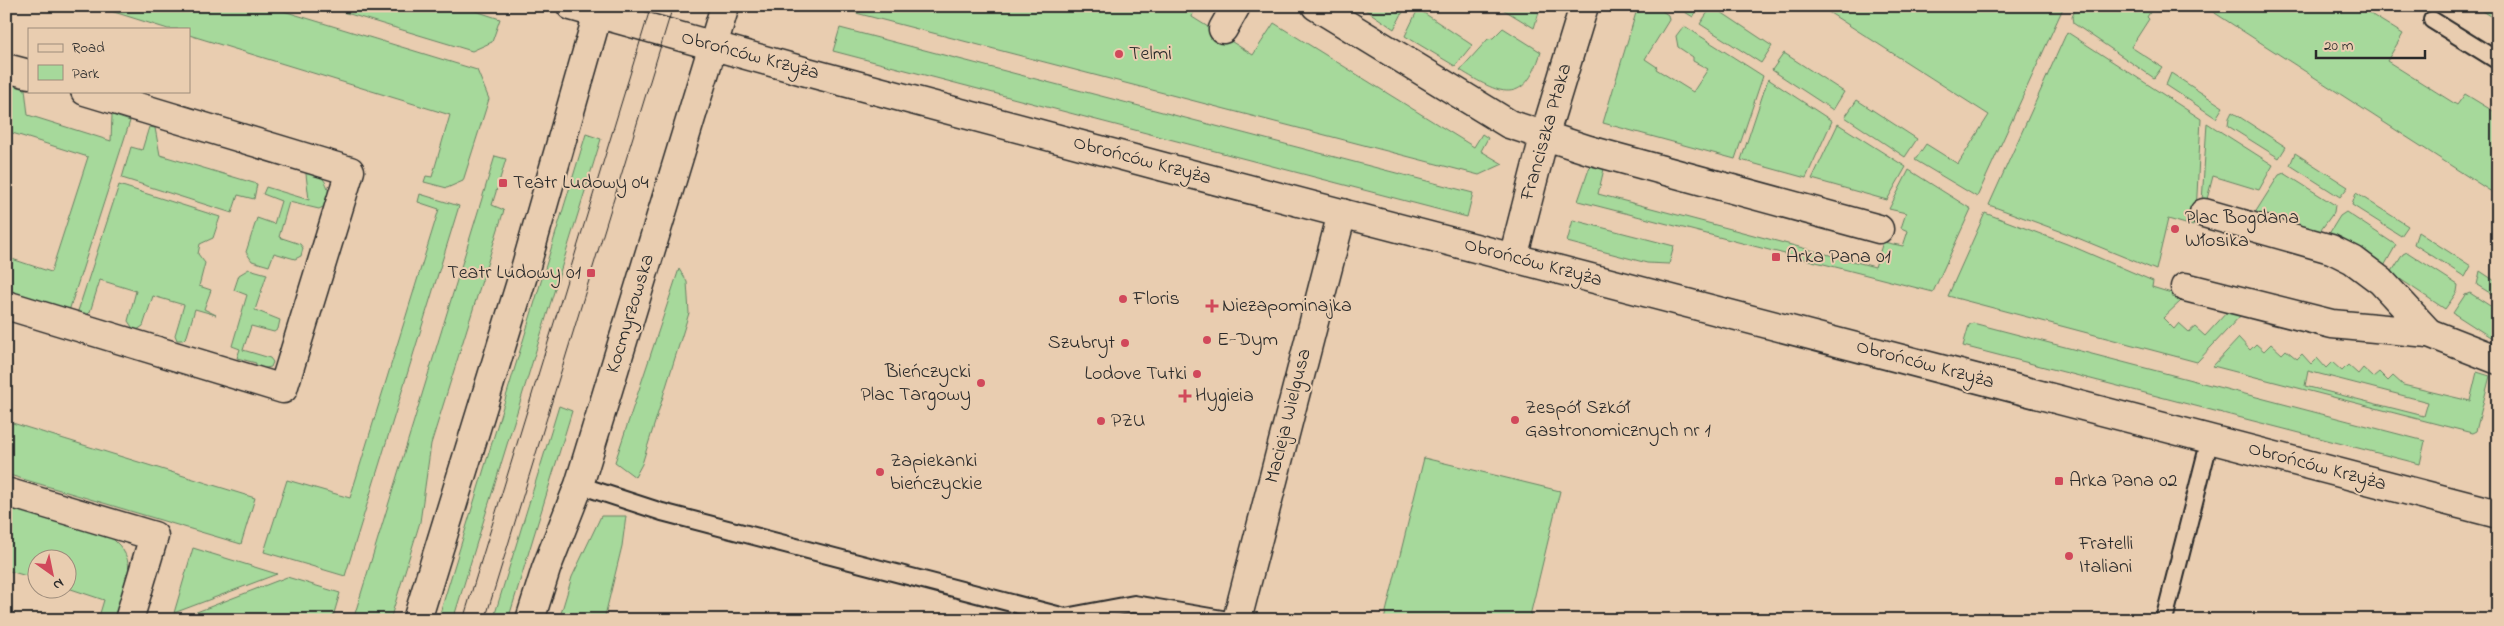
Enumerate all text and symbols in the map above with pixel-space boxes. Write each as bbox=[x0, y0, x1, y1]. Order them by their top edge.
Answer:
street label: Obrońców Krzyża bbox=[678, 24, 822, 88]
legend bbox=[28, 28, 190, 92]
scale bar bbox=[2316, 28, 2425, 60]
text: 20 m bbox=[2324, 35, 2354, 57]
text: Road bbox=[72, 37, 105, 59]
place label: Telmi bbox=[1129, 40, 1172, 69]
marker: Telmi bbox=[1113, 48, 1125, 60]
street label: Franciszka Ptaka bbox=[1513, 60, 1580, 205]
text: Park bbox=[72, 63, 100, 85]
street label: Obrońców Krzyża bbox=[1070, 129, 1214, 193]
place label: Teatr Ludowy 04 bbox=[513, 169, 649, 198]
marker: Teatr Ludowy 04 bbox=[497, 177, 509, 189]
place label: Plac Bogdana Włosika bbox=[2185, 204, 2299, 256]
marker: Plac Bogdana Włosika bbox=[2169, 223, 2181, 235]
street label: Obrońców Krzyża bbox=[1461, 231, 1605, 295]
place label: Arka Pana 01 bbox=[1786, 243, 1891, 272]
street label: Kocmyrzowska bbox=[599, 251, 663, 377]
marker: Arka Pana 01 bbox=[1770, 251, 1782, 263]
place label: Teatr Ludowy 01 bbox=[447, 259, 581, 288]
marker: Teatr Ludowy 01 bbox=[585, 267, 597, 279]
place label: Floris bbox=[1132, 285, 1180, 314]
place label: Niezapominajka bbox=[1222, 292, 1352, 321]
marker: Floris bbox=[1117, 293, 1129, 305]
marker: Niezapominajka bbox=[1206, 300, 1218, 312]
place label: E-Dym bbox=[1217, 326, 1278, 355]
place label: Szubryt bbox=[1048, 329, 1115, 358]
street label: Obrońców Krzyża bbox=[1853, 333, 1997, 397]
marker: E-Dym bbox=[1201, 334, 1213, 346]
marker: Szubryt bbox=[1119, 337, 1131, 349]
street label: Macieja Wielgusa bbox=[1258, 346, 1321, 487]
place label: Bieńczycki Plac Targowy bbox=[860, 358, 971, 411]
place label: Lodove Tutki bbox=[1085, 360, 1187, 389]
marker: Lodove Tutki bbox=[1191, 368, 1203, 380]
marker: Bieńczycki Plac Targowy bbox=[975, 377, 987, 389]
place label: Hygieia bbox=[1195, 382, 1254, 412]
marker: Hygieia bbox=[1179, 390, 1191, 402]
place label: Zespół Szkół Gastronomicznych nr 1 bbox=[1525, 394, 1711, 446]
place label: PZU bbox=[1111, 407, 1145, 436]
marker: Zespół Szkół Gastronomicznych nr 1 bbox=[1509, 414, 1521, 426]
marker: PZU bbox=[1095, 415, 1107, 427]
street label: Obrońców Krzyża bbox=[2245, 435, 2389, 499]
place label: Zapiekanki bieńczyckie bbox=[890, 447, 982, 499]
marker: Zapiekanki bieńczyckie bbox=[874, 466, 886, 478]
place label: Arka Pana 02 bbox=[2069, 467, 2178, 496]
marker: Arka Pana 02 bbox=[2053, 475, 2065, 487]
place label: Fratelli Italiani bbox=[2078, 530, 2133, 582]
north arrow bbox=[28, 548, 78, 598]
marker: Fratelli Italiani bbox=[2063, 550, 2075, 562]
text: N bbox=[49, 572, 68, 595]

